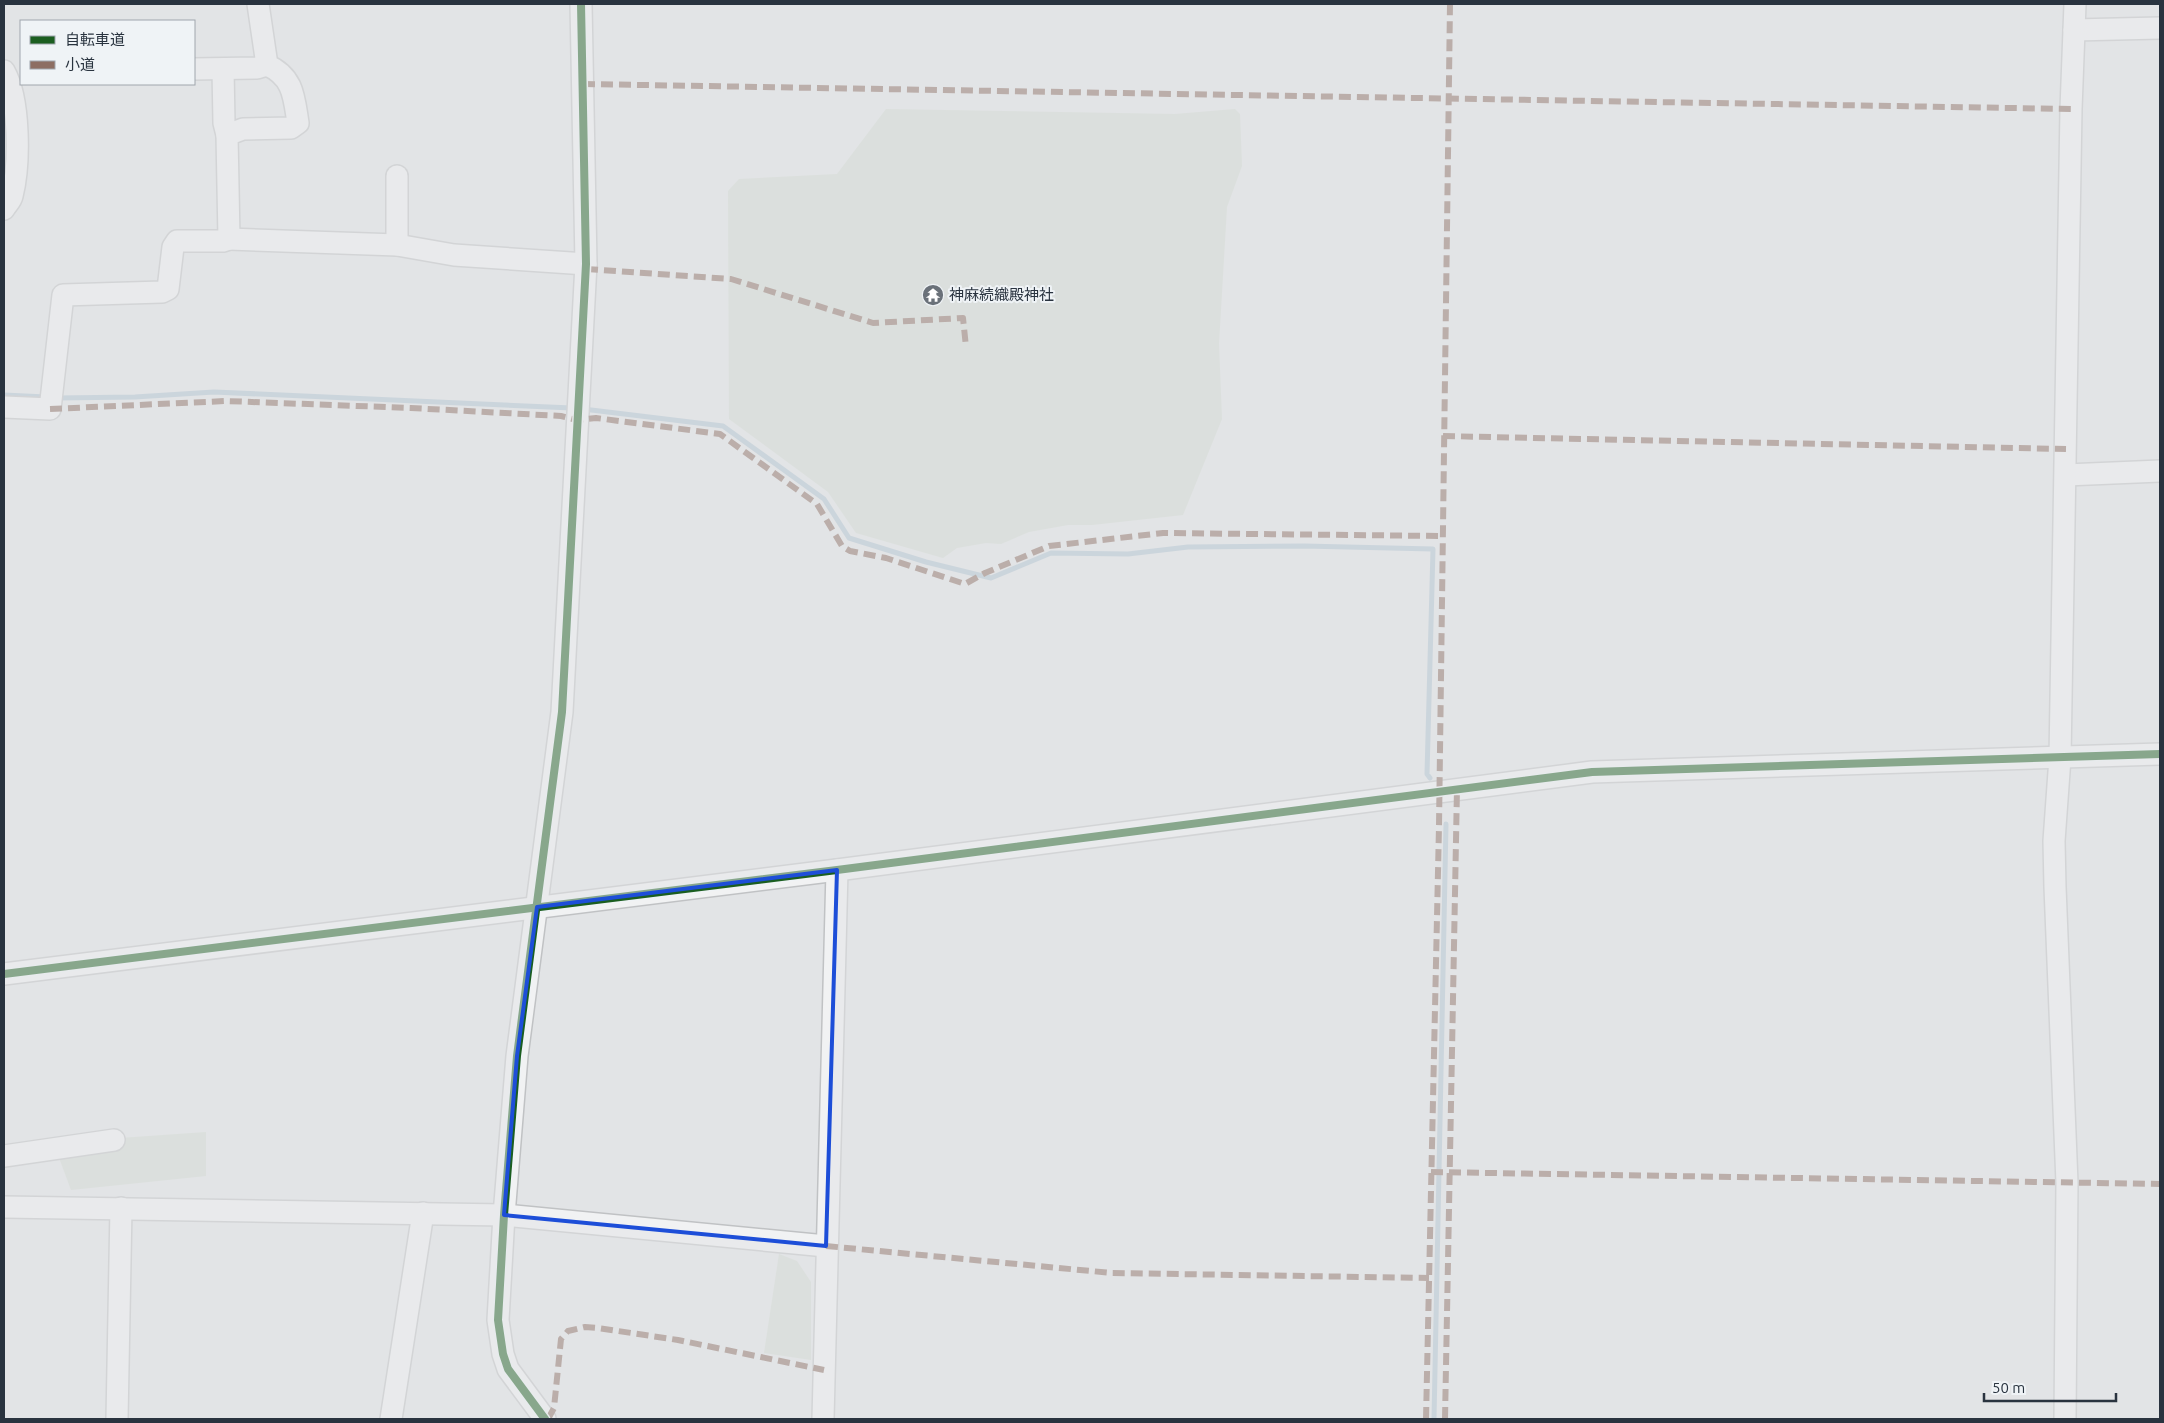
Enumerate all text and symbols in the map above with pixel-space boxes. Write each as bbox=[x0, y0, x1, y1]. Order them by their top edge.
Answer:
legend bbox=[20, 20, 195, 85]
text: 自転車道 bbox=[65, 31, 125, 48]
text: 小道 bbox=[65, 56, 95, 73]
temple icon: 神麻続織殿神社 bbox=[921, 283, 945, 307]
place label: 神麻続織殿神社 bbox=[949, 286, 1054, 303]
scale bar bbox=[1984, 1370, 2116, 1402]
text: 50 m bbox=[1992, 1379, 2025, 1396]

